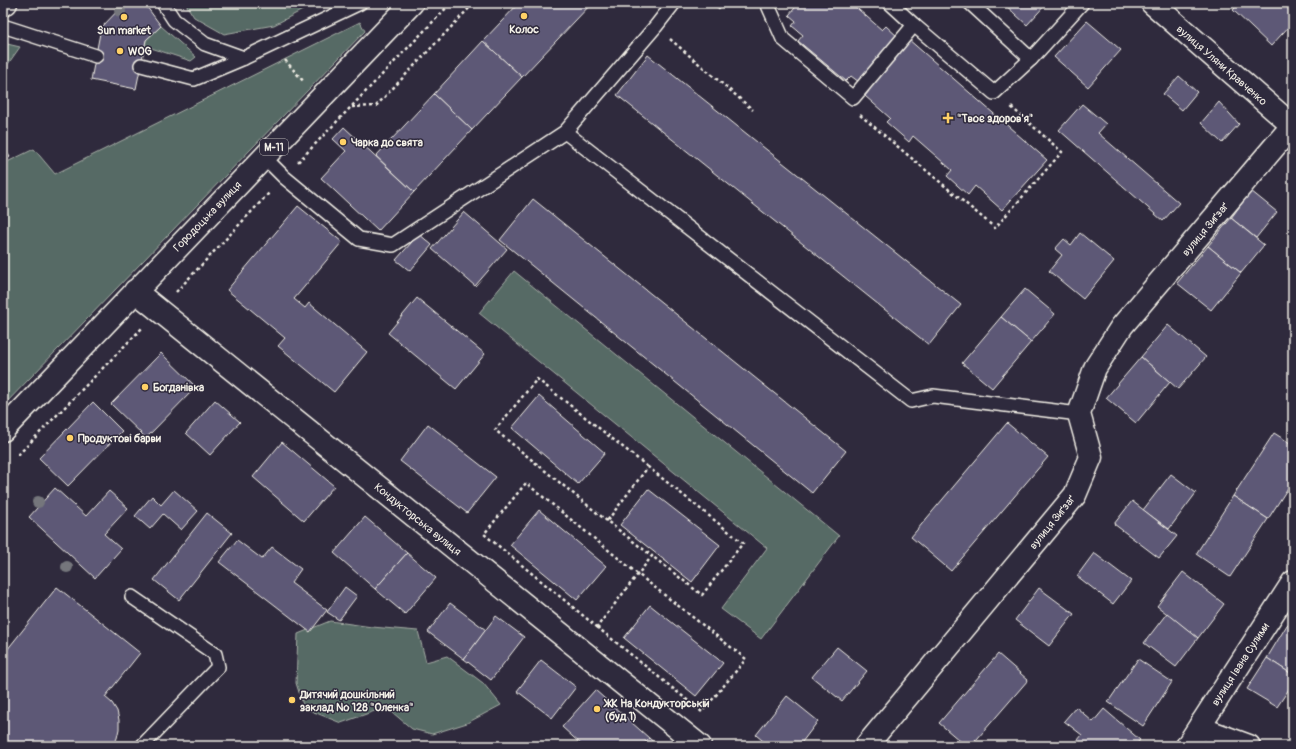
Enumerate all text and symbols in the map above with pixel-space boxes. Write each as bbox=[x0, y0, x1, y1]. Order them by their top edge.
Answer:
marker: Колос bbox=[519, 11, 529, 21]
marker: Sun market bbox=[119, 12, 129, 22]
place label: Колос bbox=[509, 23, 539, 36]
street label: вулиця Уляни Кравченко bbox=[1174, 23, 1270, 108]
place label: Sun market bbox=[97, 24, 151, 37]
place label: WOG bbox=[128, 45, 152, 58]
marker: WOG bbox=[115, 46, 125, 56]
marker: "Твоє здоров'я" bbox=[942, 112, 954, 124]
place label: "Твоє здоров'я" bbox=[957, 112, 1033, 125]
place label: Чарка до свята bbox=[351, 136, 423, 149]
marker: Чарка до свята bbox=[338, 137, 348, 147]
road number: М-11 bbox=[260, 139, 288, 155]
street label: Городоцька вулиця bbox=[170, 178, 244, 254]
street label: вулиця Зиґзаґ bbox=[1179, 200, 1231, 259]
place label: Богданівка bbox=[153, 381, 204, 394]
marker: Богданівка bbox=[140, 382, 150, 392]
place label: Продуктові барви bbox=[78, 432, 161, 445]
marker: Продуктові барви bbox=[65, 433, 75, 443]
street label: Кондукторська вулиця bbox=[372, 480, 464, 558]
street label: вулиця Зиґзаґ bbox=[1027, 493, 1078, 552]
street label: вулиця Івана Сулими bbox=[1209, 620, 1272, 708]
place label: Дитячий дошкільний заклад № 128 "Оленка" bbox=[299, 688, 414, 714]
marker: Дитячий дошкільний заклад № 128 "Оленка" bbox=[287, 695, 297, 705]
place label: ЖК На Кондукторській (буд 1) bbox=[603, 697, 710, 723]
marker: ЖК На Кондукторській (буд 1) bbox=[592, 704, 602, 714]

